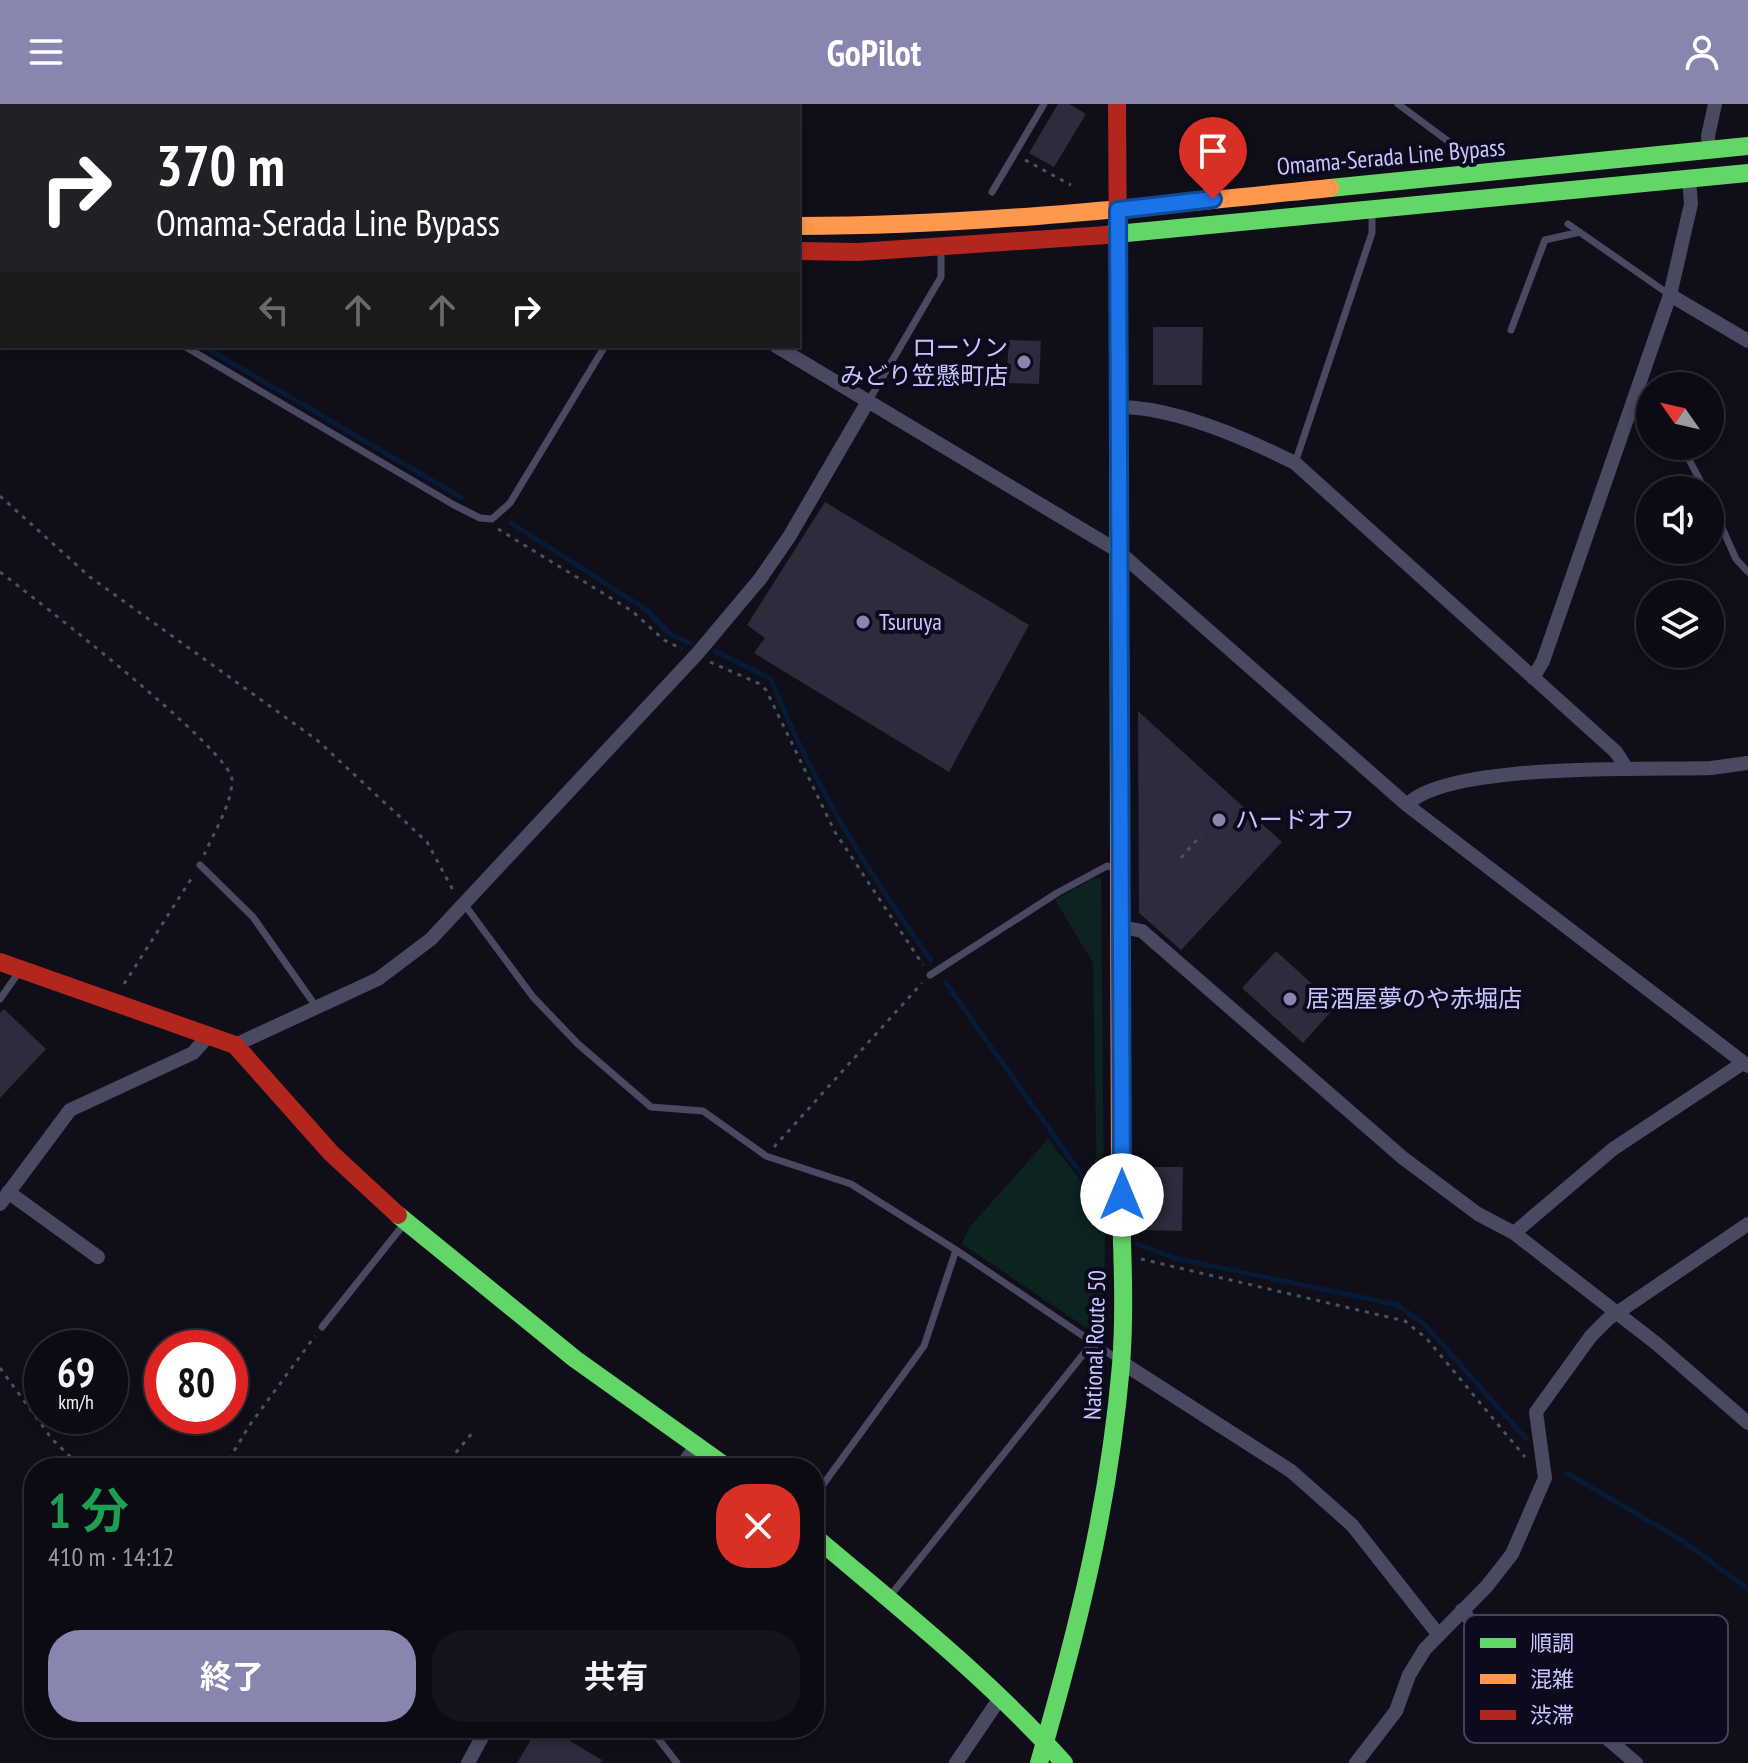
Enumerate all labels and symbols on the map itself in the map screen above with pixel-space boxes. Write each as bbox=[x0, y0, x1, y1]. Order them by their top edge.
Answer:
pin bbox=[1179, 117, 1247, 199]
street label: Omama-Serada Line Bypass bbox=[1275, 131, 1507, 182]
place label: ローソン みどり笠懸町店 bbox=[840, 332, 1008, 391]
marker: ローソン みどり笠懸町店 bbox=[1015, 353, 1033, 371]
north arrow bbox=[1636, 372, 1724, 460]
place label: Tsuruya bbox=[879, 606, 942, 637]
marker: Tsuruya bbox=[854, 613, 872, 631]
place label: ハードオフ bbox=[1235, 804, 1355, 835]
marker: ハードオフ bbox=[1210, 811, 1228, 829]
place label: 居酒屋夢のや赤堀店 bbox=[1306, 983, 1522, 1014]
marker: 居酒屋夢のや赤堀店 bbox=[1281, 990, 1299, 1008]
position arrow bbox=[1080, 1153, 1164, 1237]
street label: National Route 50 bbox=[1076, 1270, 1113, 1420]
speed limit sign: 80 bbox=[144, 1330, 248, 1434]
legend bbox=[1464, 1615, 1728, 1743]
text: 順調 bbox=[1530, 1629, 1574, 1657]
text: 混雑 bbox=[1530, 1665, 1574, 1693]
text: 渋滞 bbox=[1530, 1701, 1574, 1729]

